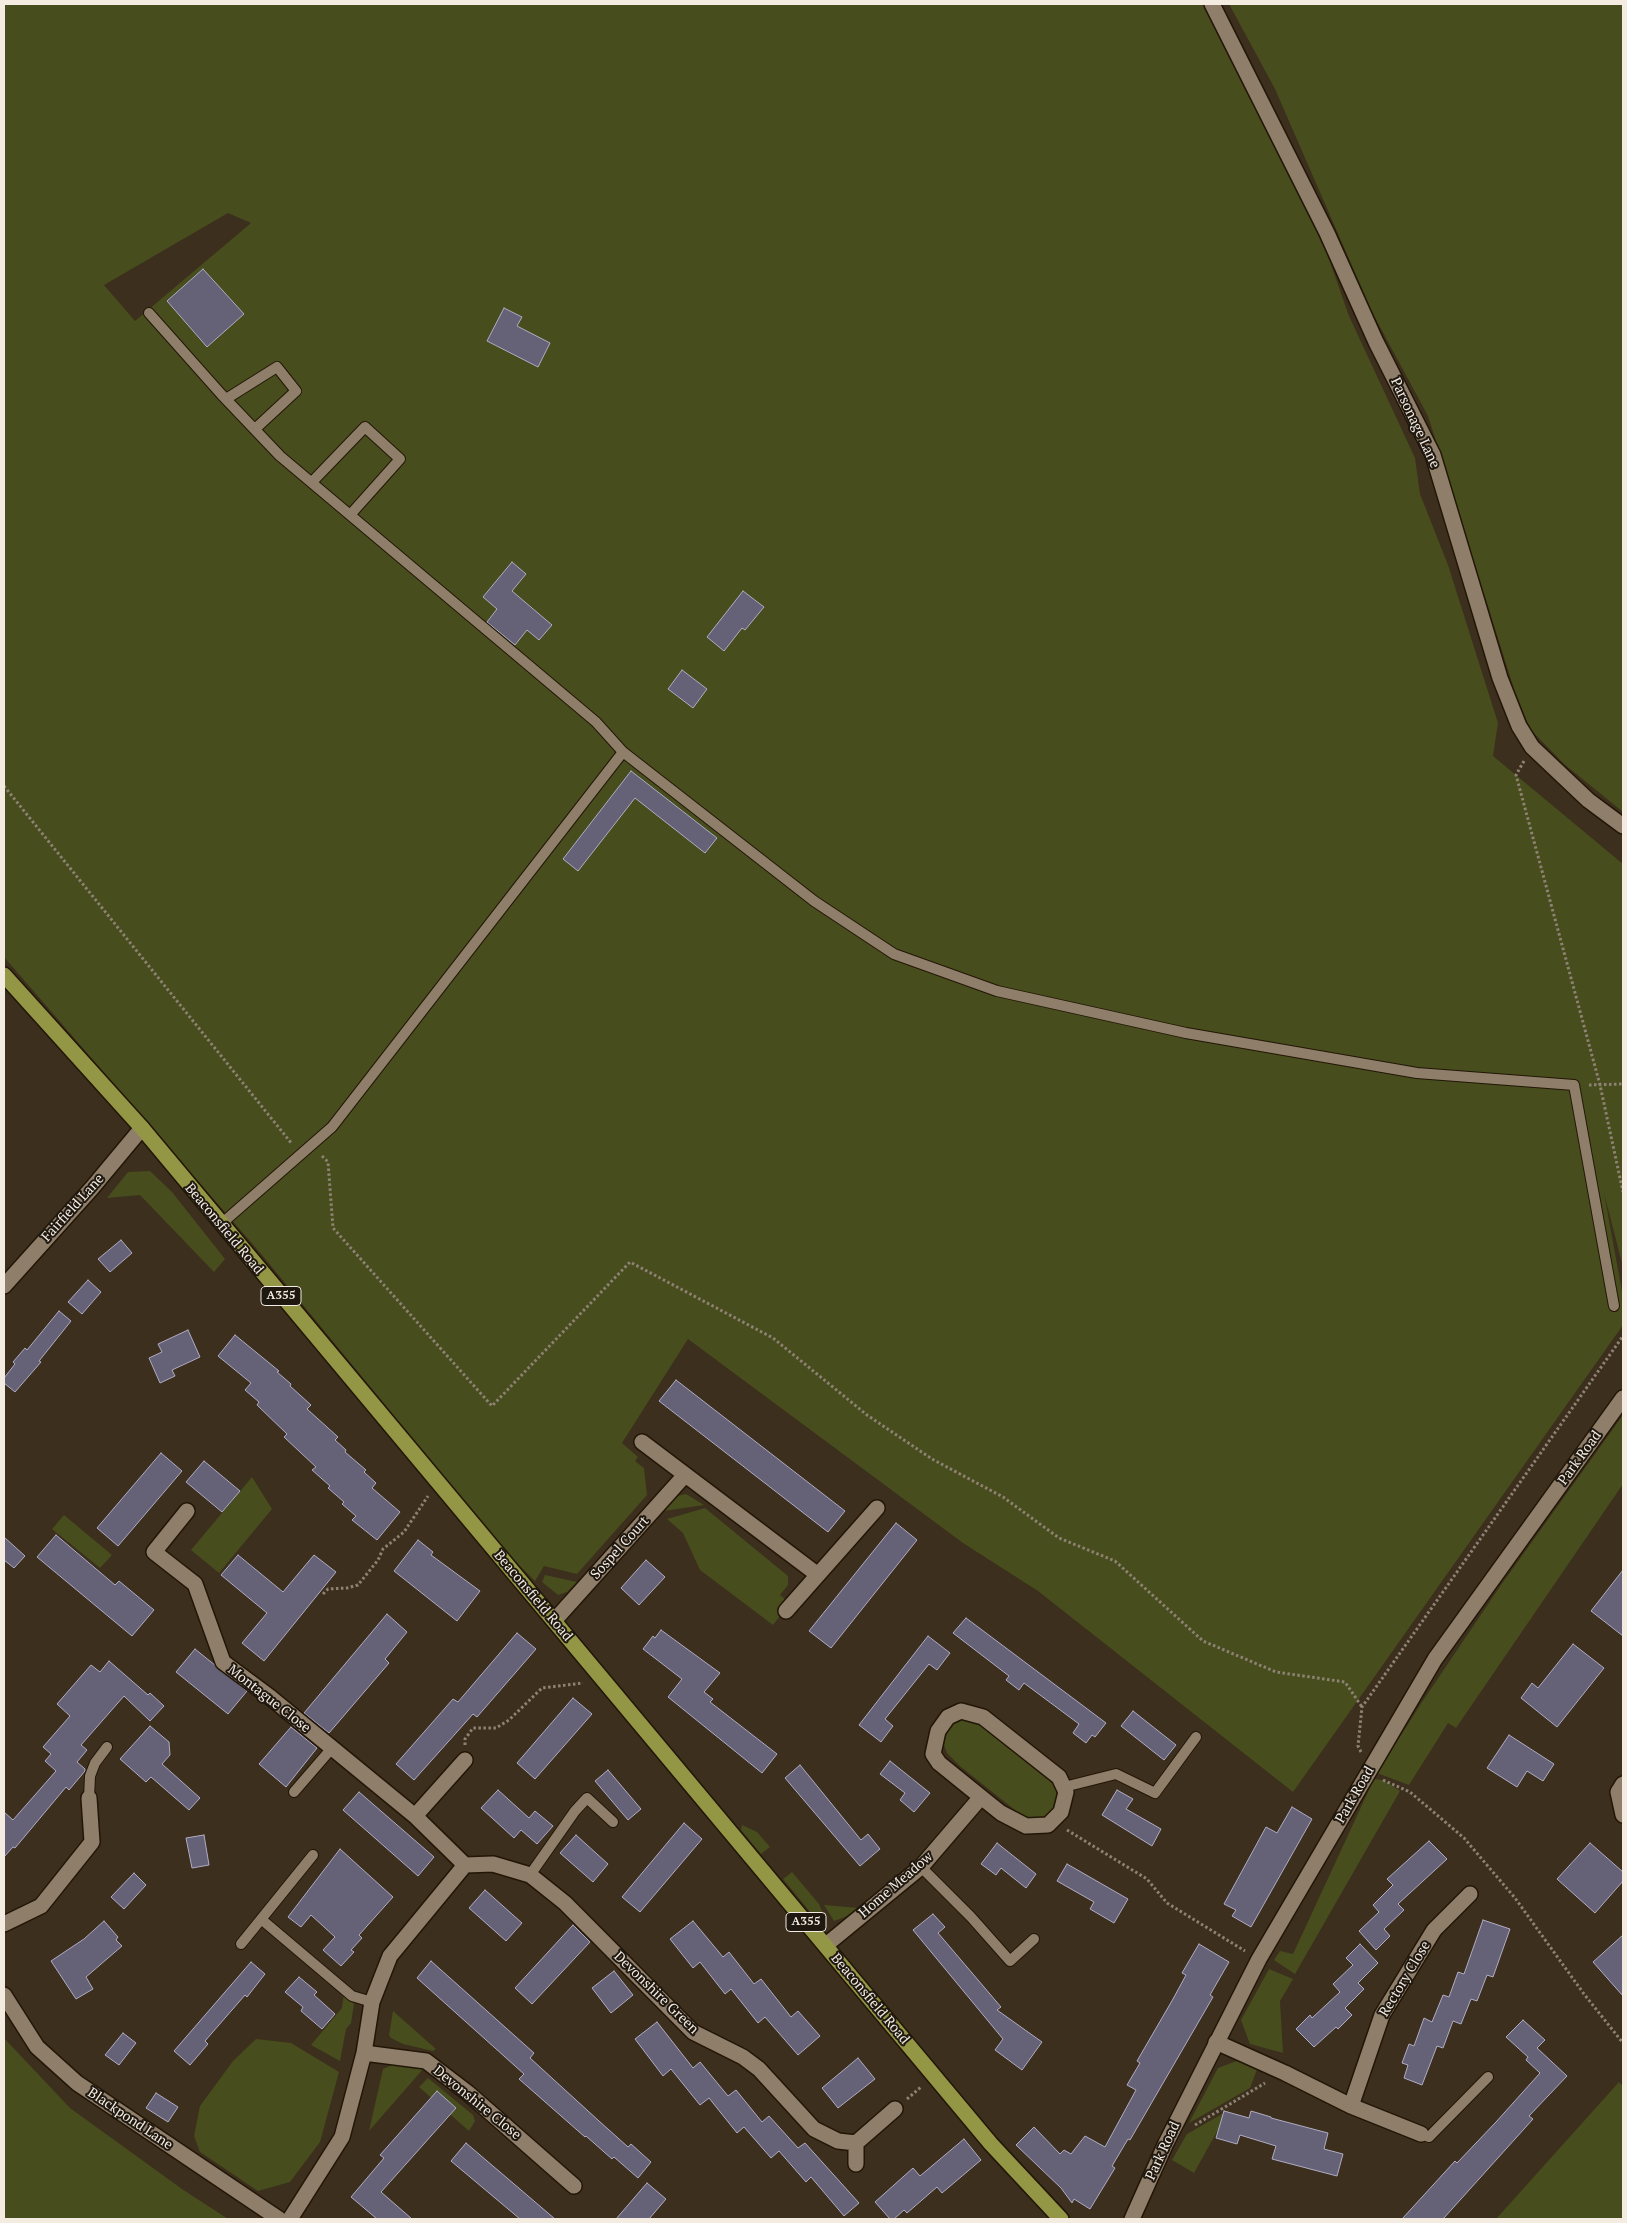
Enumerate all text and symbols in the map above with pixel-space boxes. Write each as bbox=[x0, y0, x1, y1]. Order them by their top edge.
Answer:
street label: Parsonage Lane bbox=[1387, 375, 1443, 471]
street label: Fairfield Lane bbox=[38, 1171, 108, 1245]
street label: Beaconsfield Road bbox=[181, 1180, 267, 1278]
road number: A355 bbox=[261, 1286, 301, 1305]
street label: Park Road bbox=[1555, 1428, 1605, 1488]
street label: Sospel Court bbox=[587, 1513, 653, 1583]
street label: Beaconsfield Road bbox=[490, 1547, 576, 1645]
street label: Montague Close bbox=[224, 1661, 314, 1737]
street label: Park Road bbox=[1332, 1764, 1378, 1826]
street label: Home Meadow bbox=[856, 1848, 936, 1922]
road number: A355 bbox=[786, 1912, 826, 1931]
street label: Rectory Close bbox=[1376, 1938, 1434, 2020]
street label: Devonshire Green bbox=[610, 1948, 702, 2038]
street label: Beaconsfield Road bbox=[827, 1950, 913, 2048]
street label: Devonshire Close bbox=[430, 2062, 524, 2144]
street label: Blackpond Lane bbox=[84, 2084, 176, 2154]
street label: Park Road bbox=[1142, 2119, 1184, 2183]

